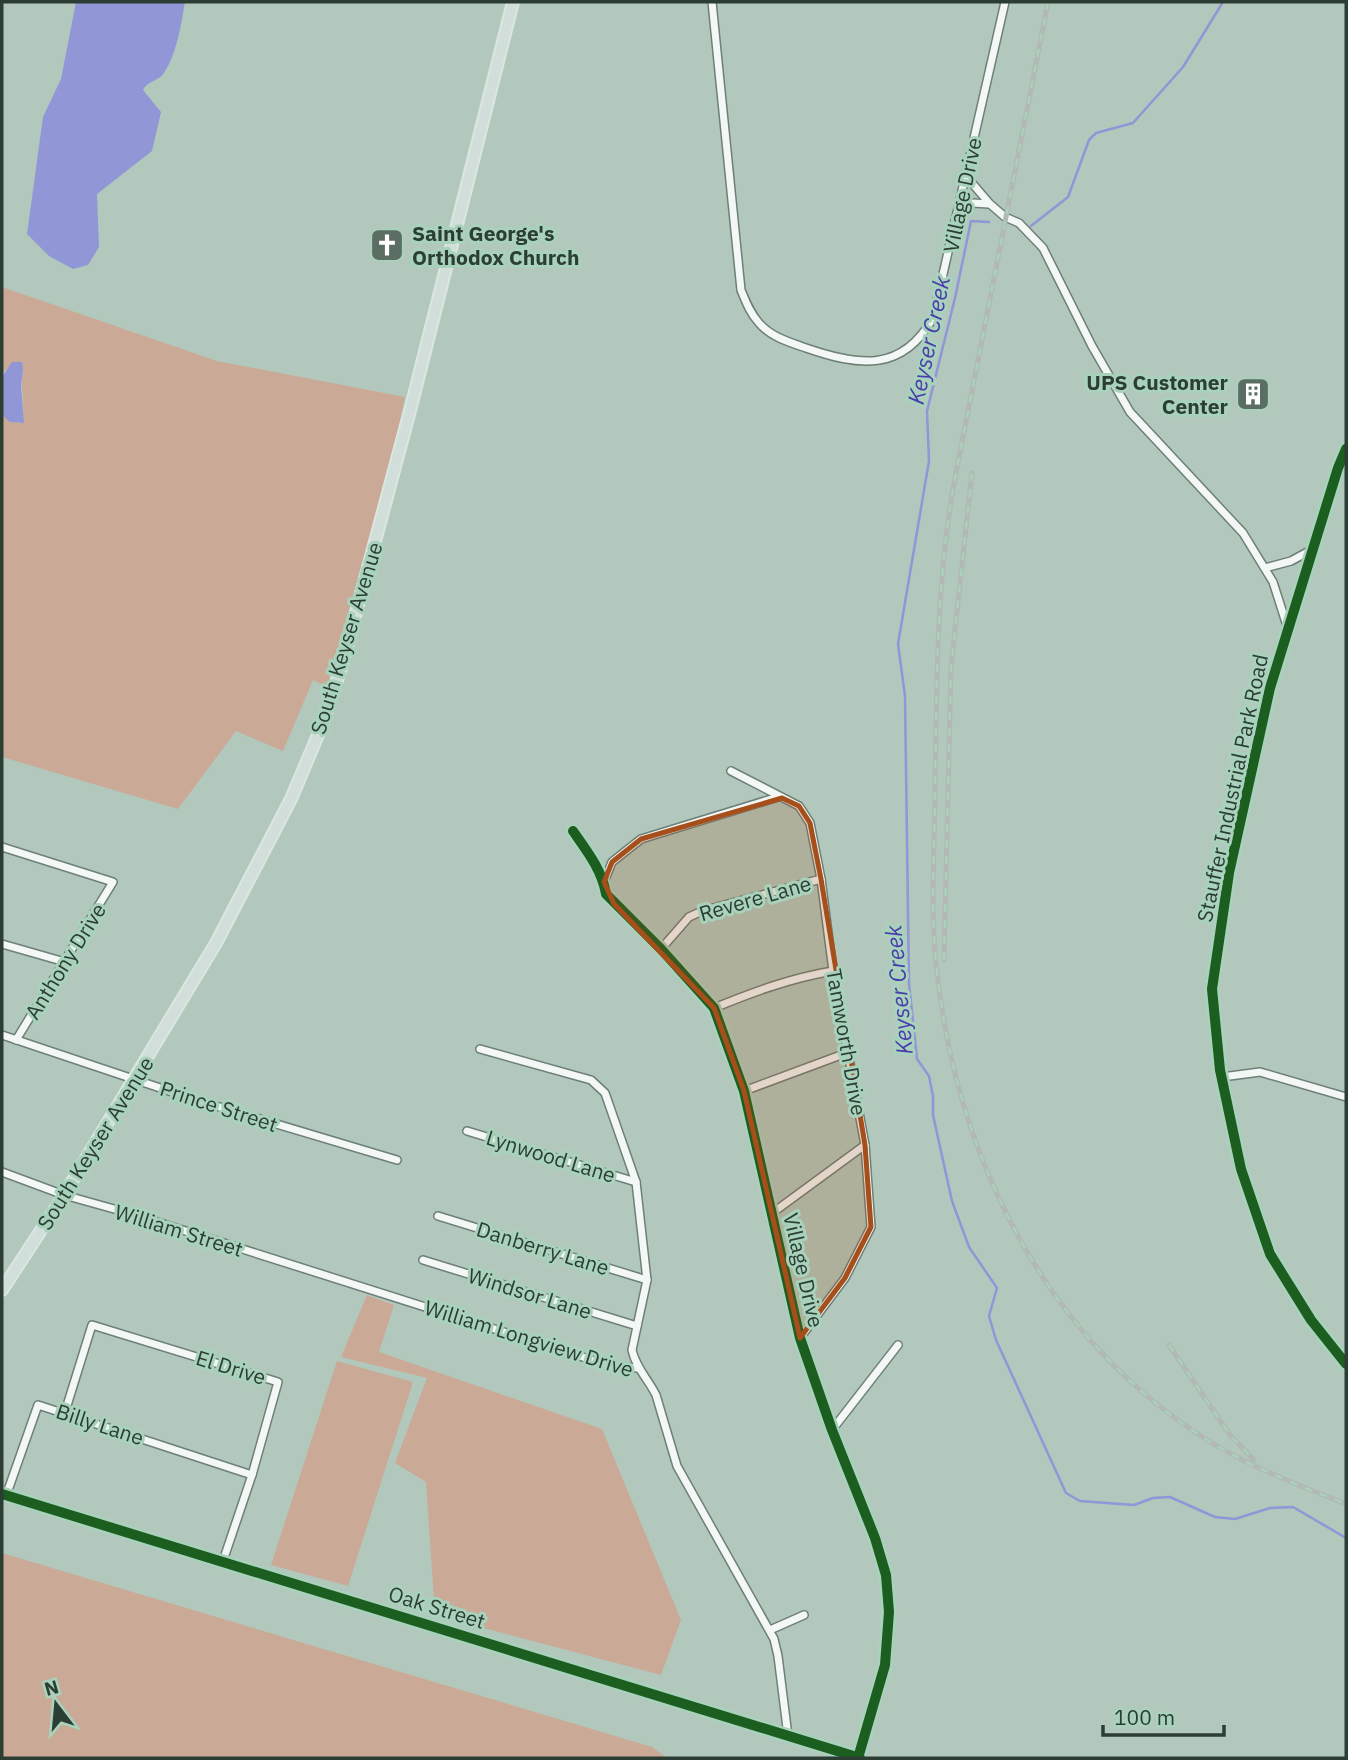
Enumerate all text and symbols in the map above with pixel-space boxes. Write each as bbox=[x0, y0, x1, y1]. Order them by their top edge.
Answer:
street label: Village Drive bbox=[936, 135, 988, 255]
place label: Saint George's Orthodox Church bbox=[412, 219, 579, 271]
church icon: Saint George's Orthodox Church bbox=[368, 226, 406, 264]
water label: Keyser Creek bbox=[900, 272, 956, 407]
place label: UPS Customer Center bbox=[1086, 368, 1229, 420]
building icon: UPS Customer Center bbox=[1234, 375, 1272, 413]
street label: South Keyser Avenue bbox=[303, 539, 389, 737]
street label: Stauffer Industrial Park Road bbox=[1190, 652, 1274, 924]
street label: Revere Lane bbox=[696, 869, 814, 927]
street label: Anthony Drive bbox=[18, 897, 112, 1025]
water label: Keyser Creek bbox=[877, 923, 919, 1056]
street label: Tamworth Drive bbox=[820, 966, 874, 1118]
street label: South Keyser Avenue bbox=[30, 1051, 160, 1235]
street label: Prince Street bbox=[157, 1074, 281, 1138]
street label: Lynwood Lane bbox=[483, 1123, 619, 1189]
street label: William Street bbox=[111, 1197, 247, 1263]
street label: Village Drive bbox=[777, 1210, 831, 1330]
street label: Danberry Lane bbox=[473, 1215, 613, 1281]
street label: Windsor Lane bbox=[465, 1261, 595, 1325]
street label: William Longview Drive bbox=[421, 1293, 637, 1383]
street label: El Drive bbox=[193, 1343, 269, 1391]
street label: Billy Lane bbox=[53, 1397, 147, 1451]
street label: Oak Street bbox=[385, 1579, 489, 1635]
north arrow bbox=[21, 1669, 91, 1739]
text: N bbox=[41, 1674, 61, 1701]
scale bar bbox=[1103, 1694, 1224, 1738]
text: 100 m bbox=[1114, 1703, 1175, 1731]

